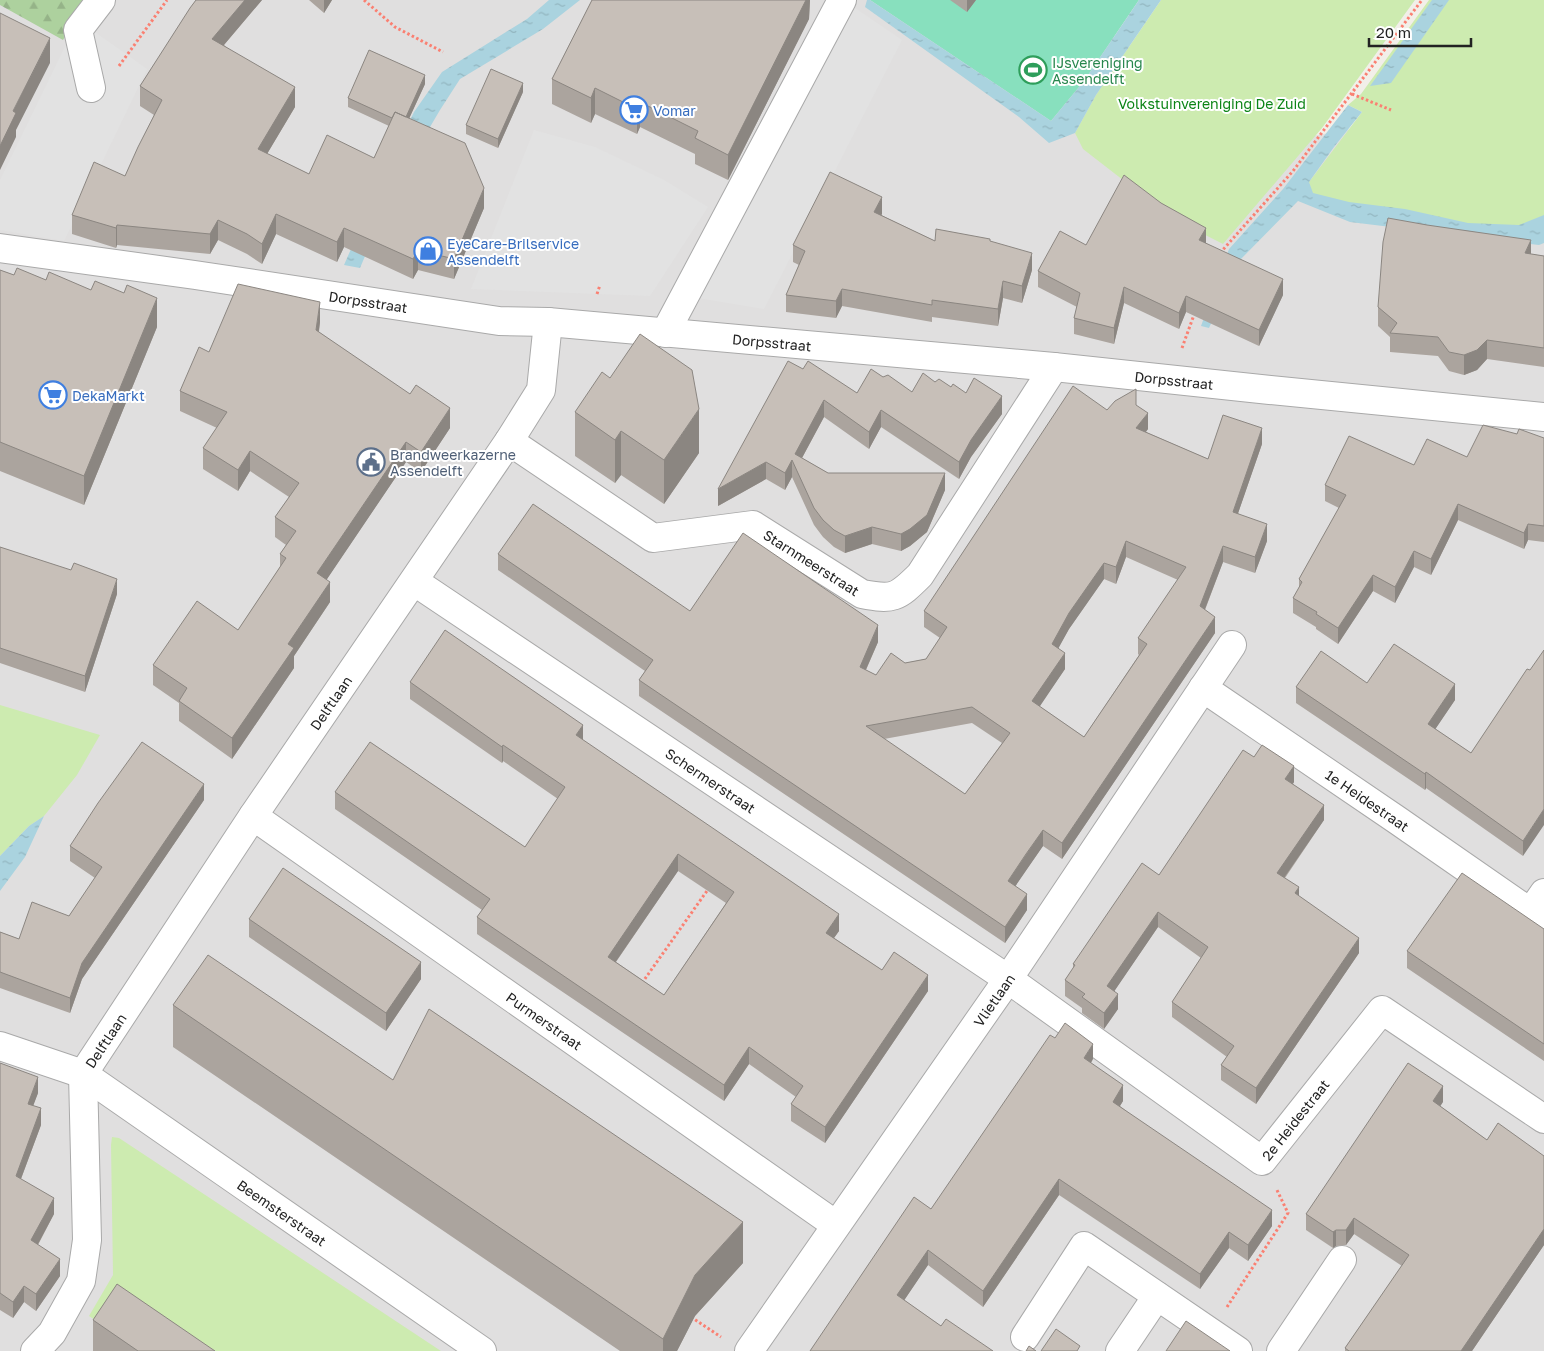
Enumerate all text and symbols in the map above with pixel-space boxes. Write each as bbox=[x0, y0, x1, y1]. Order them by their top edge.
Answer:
scale bar bbox=[1369, 15, 1472, 47]
text: 20 m bbox=[1376, 23, 1411, 41]
place label: IJsvereniging Assendelft bbox=[1052, 54, 1143, 87]
sports icon: IJsvereniging Assendelft bbox=[1018, 55, 1048, 85]
supermarket icon: Vomar bbox=[619, 95, 649, 125]
park label: Volkstuinvereniging De Zuid bbox=[1118, 95, 1306, 112]
place label: Vomar bbox=[653, 102, 696, 119]
place label: EyeCare-Brilservice Assendelft bbox=[447, 235, 579, 268]
shop icon: EyeCare-Brilservice Assendelft bbox=[413, 236, 443, 266]
street label: Dorpsstraat bbox=[328, 287, 409, 316]
street label: Dorpsstraat bbox=[731, 330, 812, 354]
street label: Dorpsstraat bbox=[1134, 367, 1214, 392]
supermarket icon: DekaMarkt bbox=[38, 380, 68, 410]
place label: DekaMarkt bbox=[72, 387, 145, 404]
place label: Brandweerkazerne Assendelft bbox=[390, 446, 516, 479]
public building icon: Brandweerkazerne Assendelft bbox=[356, 447, 386, 477]
street label: Starnmeerstraat bbox=[761, 526, 863, 599]
street label: Delftlaan bbox=[306, 672, 355, 733]
street label: Schermerstraat bbox=[663, 744, 759, 816]
street label: 1e Heidestraat bbox=[1322, 766, 1413, 834]
street label: Vlietlaan bbox=[969, 970, 1018, 1029]
street label: Purmerstraat bbox=[503, 988, 586, 1053]
street label: Delftlaan bbox=[81, 1010, 129, 1071]
street label: 2e Heidestraat bbox=[1258, 1076, 1332, 1164]
street label: Beemsterstraat bbox=[234, 1176, 330, 1249]

